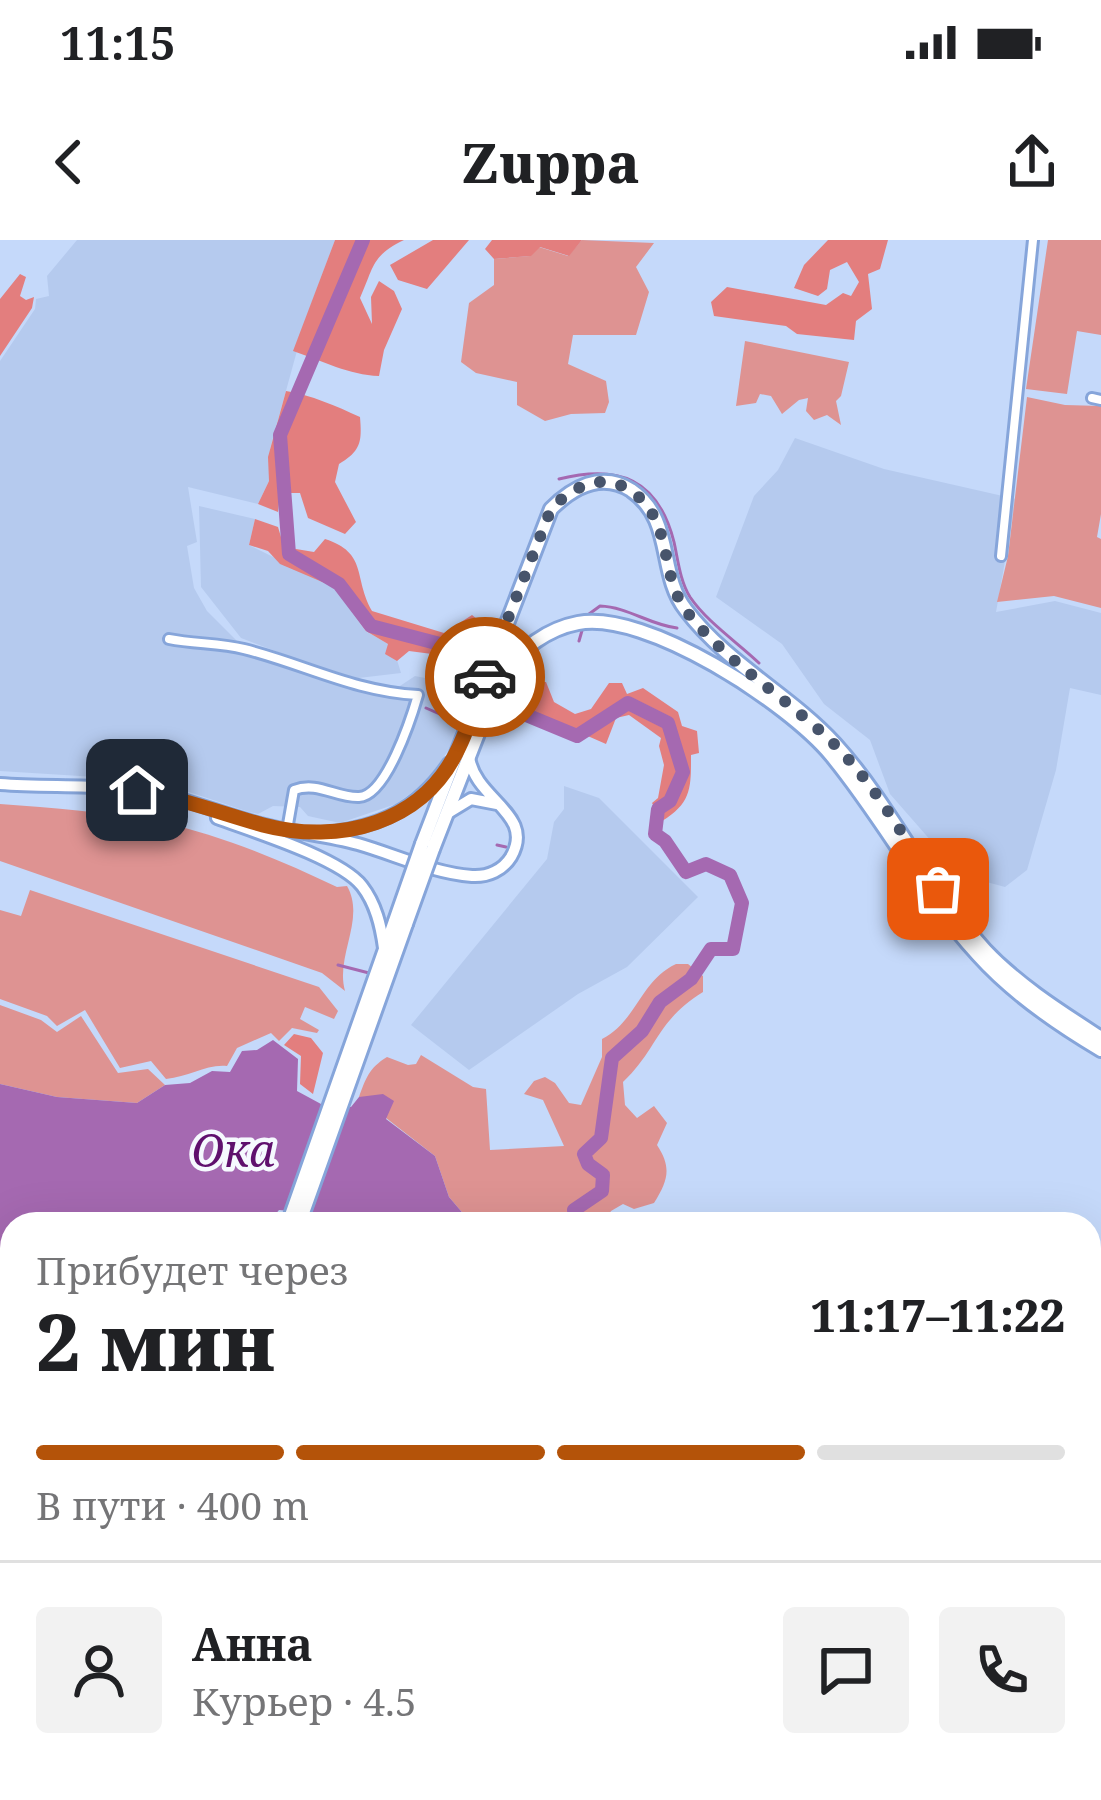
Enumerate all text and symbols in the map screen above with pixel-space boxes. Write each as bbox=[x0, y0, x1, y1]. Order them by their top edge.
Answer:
text: 11:15 bbox=[60, 12, 175, 73]
text: Zuppa bbox=[461, 125, 640, 199]
icon: back bbox=[36, 129, 102, 195]
icon: share bbox=[999, 129, 1065, 195]
courier bbox=[425, 617, 545, 737]
icon: car bbox=[452, 644, 518, 710]
pin bbox=[86, 739, 188, 841]
icon: home bbox=[104, 757, 170, 823]
pin bbox=[887, 838, 989, 940]
icon: bag bbox=[905, 856, 971, 922]
water label: Ока bbox=[191, 1119, 275, 1180]
text: Прибудет через bbox=[36, 1243, 348, 1296]
text: 11:17–11:22 bbox=[810, 1284, 1065, 1345]
text: 2 мин bbox=[36, 1288, 275, 1394]
text: В пути · 400 m bbox=[36, 1478, 309, 1531]
button: person bbox=[36, 1607, 162, 1733]
button: chat bbox=[783, 1607, 909, 1733]
button: phone bbox=[939, 1607, 1065, 1733]
text: Анна bbox=[192, 1613, 313, 1674]
text: Курьер · 4.5 bbox=[192, 1674, 416, 1727]

